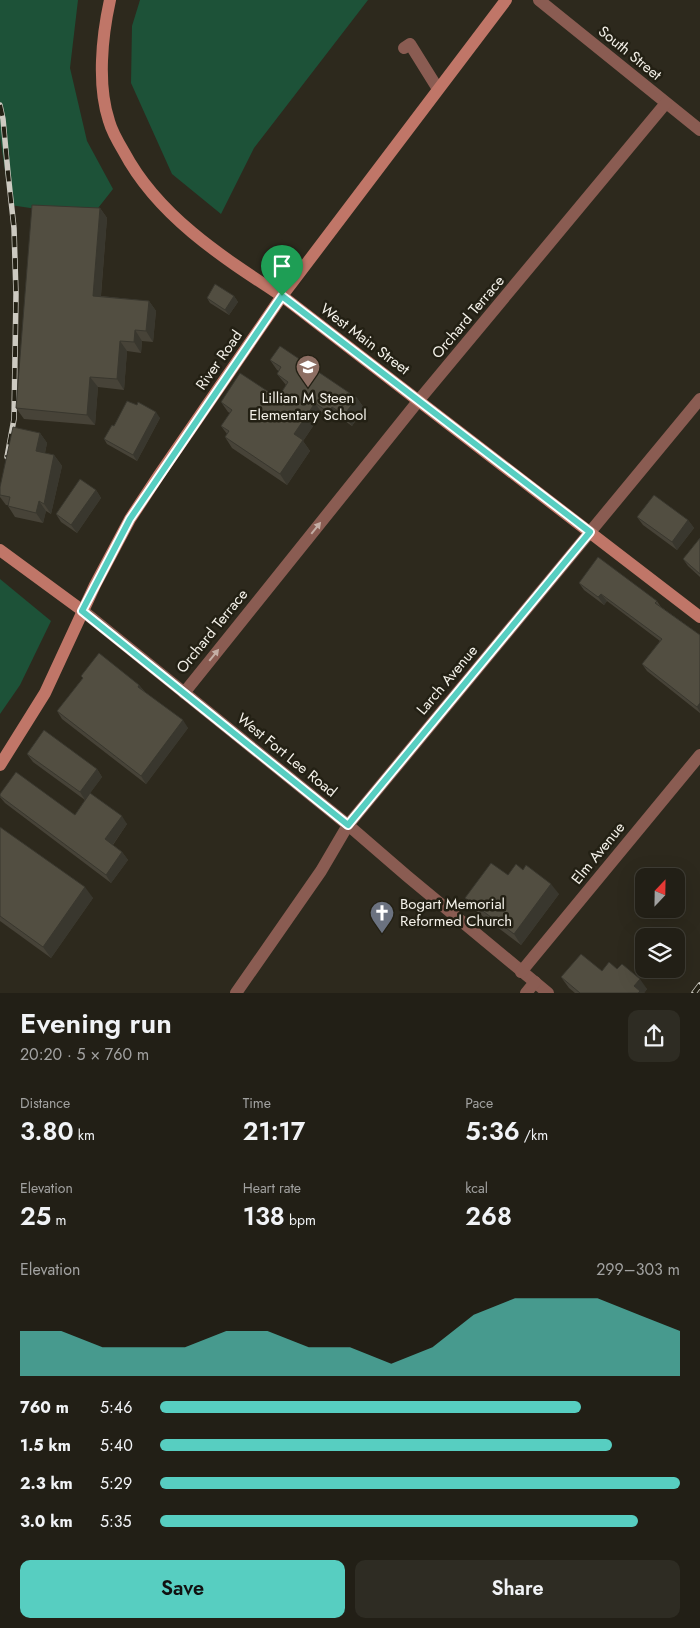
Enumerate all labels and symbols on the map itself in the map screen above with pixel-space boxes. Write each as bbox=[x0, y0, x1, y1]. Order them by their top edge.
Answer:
street label: South Street bbox=[594, 21, 667, 86]
pin bbox=[261, 245, 303, 296]
street label: Orchard Terrace bbox=[427, 270, 510, 363]
street label: West Main Street bbox=[316, 298, 415, 380]
street label: River Road bbox=[190, 326, 248, 394]
school or university icon: Lillian M Steen Elementary School bbox=[295, 354, 321, 388]
place label: Lillian M Steen Elementary School bbox=[249, 387, 367, 426]
one-way arrow bbox=[311, 522, 322, 535]
street label: Orchard Terrace bbox=[171, 584, 253, 678]
street label: Larch Avenue bbox=[411, 640, 483, 720]
one-way arrow bbox=[209, 648, 220, 661]
street label: West Fort Lee Road bbox=[232, 708, 342, 802]
street label: Elm Avenue bbox=[566, 817, 630, 889]
north arrow bbox=[635, 868, 685, 918]
place label: Bogart Memorial Reformed Church bbox=[400, 893, 512, 932]
church icon: Bogart Memorial Reformed Church bbox=[369, 900, 395, 934]

